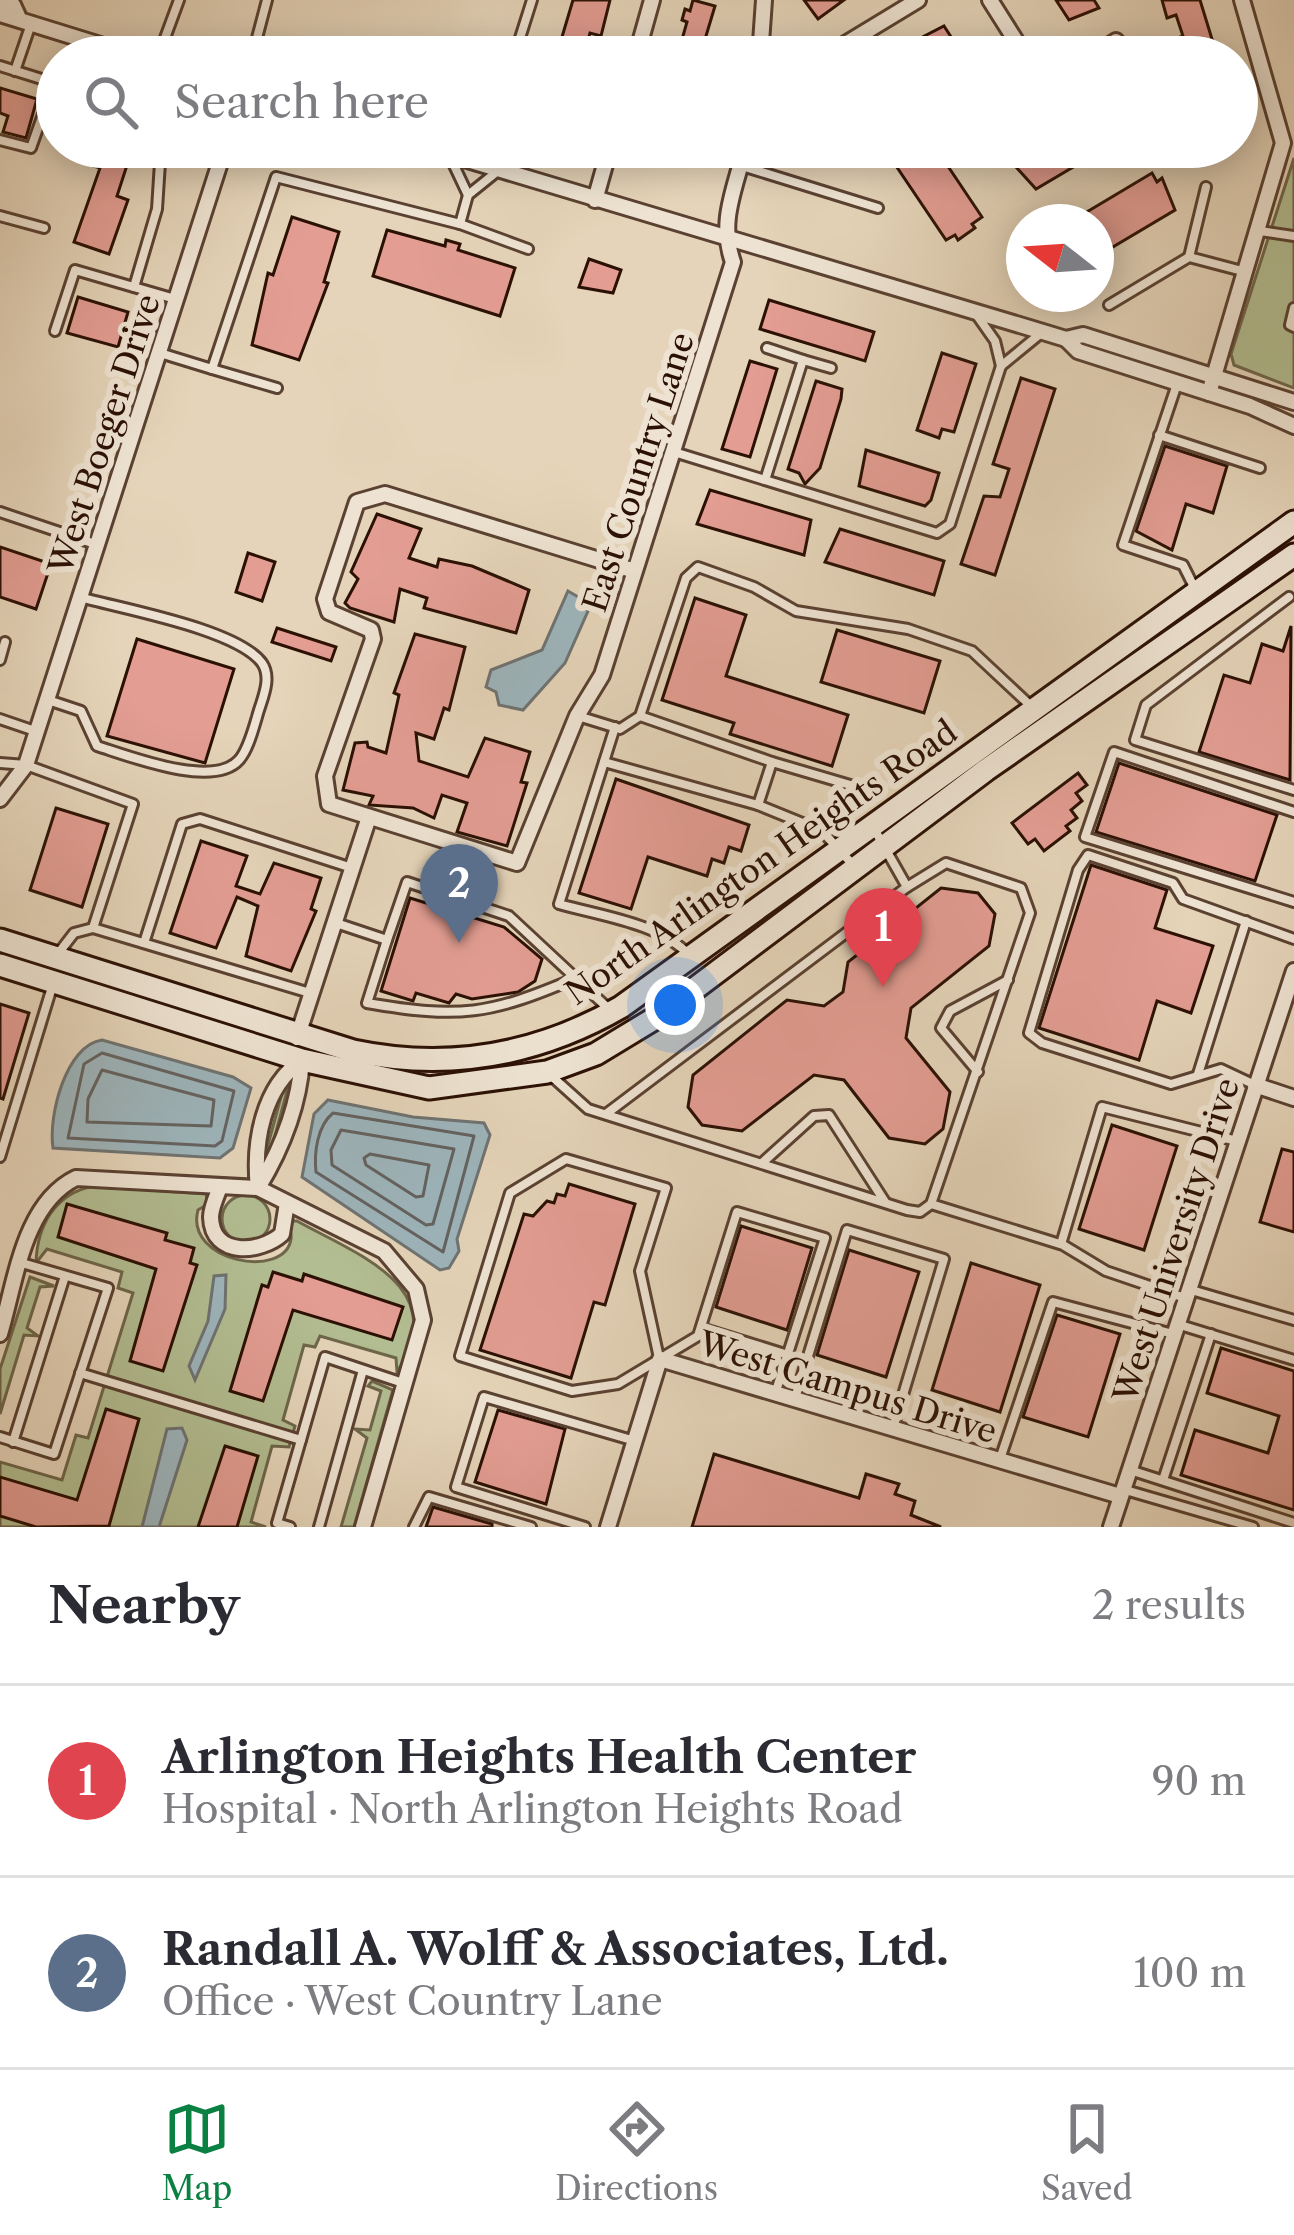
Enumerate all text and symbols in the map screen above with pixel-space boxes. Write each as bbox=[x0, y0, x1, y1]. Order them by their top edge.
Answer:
search box bbox=[36, 36, 1258, 168]
icon: search bbox=[78, 69, 144, 135]
text: Search here bbox=[174, 74, 429, 130]
north arrow bbox=[1006, 204, 1114, 312]
street label: West Boeger Drive bbox=[40, 289, 169, 580]
street label: East Country Lane bbox=[574, 327, 703, 617]
street label: North Arlington Heights Road bbox=[558, 711, 965, 1014]
pin: 2 bbox=[420, 844, 498, 943]
pin: 1 bbox=[844, 888, 922, 987]
your location bbox=[645, 975, 705, 1035]
street label: West University Drive bbox=[1104, 1073, 1248, 1409]
street label: West Campus Drive bbox=[693, 1322, 1002, 1452]
text: Nearby bbox=[48, 1574, 240, 1636]
text: 2 results bbox=[1092, 1581, 1246, 1629]
text: Arlington Heights Health Center bbox=[162, 1729, 916, 1785]
text: 1 bbox=[78, 1757, 96, 1805]
text: 90 m bbox=[1152, 1757, 1246, 1805]
text: Hospital · North Arlington Heights Road bbox=[162, 1785, 903, 1833]
text: Randall A. Wolff & Associates, Ltd. bbox=[162, 1921, 949, 1977]
text: 2 bbox=[75, 1949, 99, 1997]
text: 100 m bbox=[1133, 1949, 1246, 1997]
text: Office · West Country Lane bbox=[162, 1977, 663, 2025]
tab: Map bbox=[161, 2096, 232, 2209]
tab: Directions bbox=[555, 2096, 718, 2209]
tab: Saved bbox=[1041, 2096, 1133, 2209]

